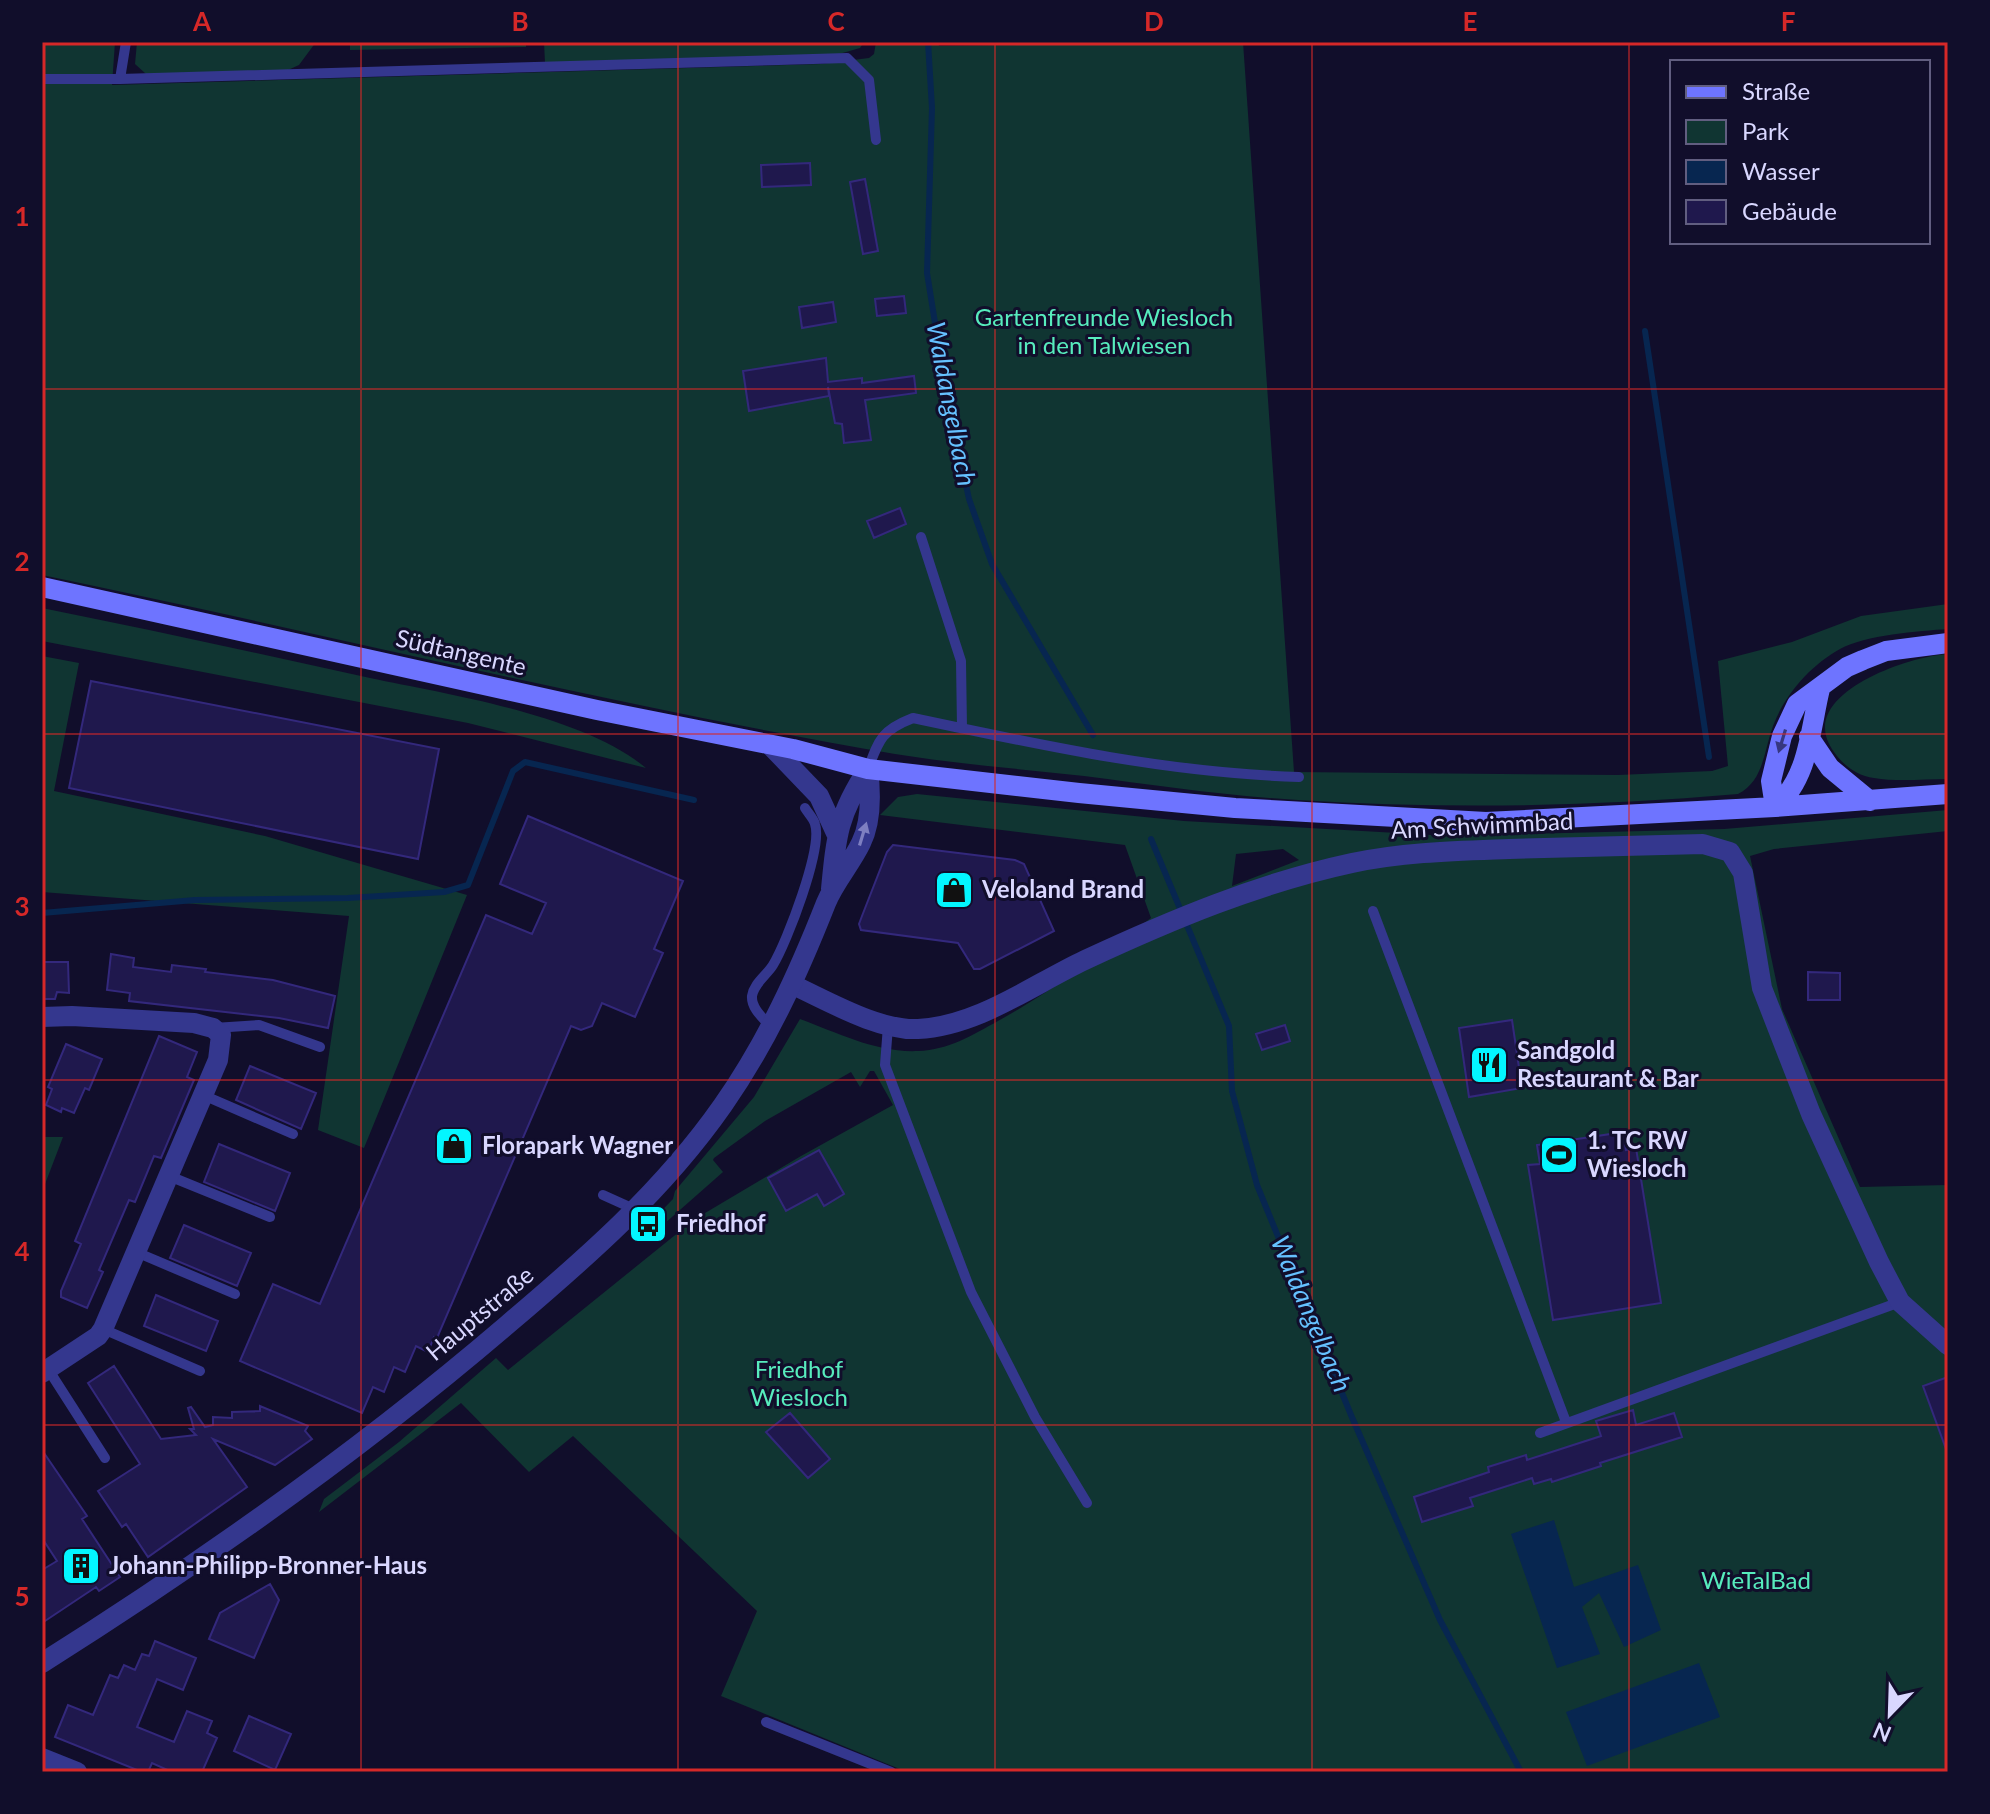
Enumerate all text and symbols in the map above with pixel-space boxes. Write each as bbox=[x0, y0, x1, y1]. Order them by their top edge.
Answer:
text: A bbox=[192, 5, 212, 37]
text: B bbox=[511, 5, 529, 37]
text: C bbox=[827, 5, 845, 37]
text: D bbox=[1144, 5, 1164, 37]
text: E bbox=[1463, 5, 1477, 37]
text: F bbox=[1781, 5, 1795, 37]
legend bbox=[1670, 60, 1930, 244]
text: Straße bbox=[1742, 76, 1810, 105]
text: Park bbox=[1742, 116, 1790, 145]
text: Wasser bbox=[1742, 156, 1820, 185]
text: Gebäude bbox=[1742, 196, 1837, 225]
text: 1 bbox=[14, 200, 30, 232]
park label: Gartenfreunde Wiesloch in den Talwiesen bbox=[975, 302, 1233, 359]
water label: Waldangelbach bbox=[920, 319, 984, 489]
text: 2 bbox=[14, 545, 30, 577]
street label: Südtangente bbox=[393, 622, 529, 681]
one-way arrow bbox=[1775, 729, 1788, 753]
street label: Am Schwimmbad bbox=[1390, 805, 1574, 844]
one-way arrow bbox=[857, 822, 870, 846]
shop icon: Veloland Brand bbox=[933, 869, 975, 911]
place label: Veloland Brand bbox=[981, 874, 1144, 903]
text: 3 bbox=[14, 890, 30, 922]
place label: Sandgold Restaurant & Bar bbox=[1517, 1035, 1699, 1092]
restaurant icon: Sandgold Restaurant & Bar bbox=[1468, 1044, 1510, 1086]
shop icon: Florapark Wagner bbox=[433, 1125, 475, 1167]
place label: 1. TC RW Wiesloch bbox=[1587, 1125, 1688, 1182]
place label: Florapark Wagner bbox=[482, 1130, 673, 1159]
sports icon: 1. TC RW Wiesloch bbox=[1538, 1134, 1580, 1176]
bus stop icon: Friedhof bbox=[627, 1203, 669, 1245]
place label: Friedhof bbox=[676, 1208, 766, 1237]
water label: Waldangelbach bbox=[1265, 1231, 1359, 1397]
text: 4 bbox=[14, 1235, 30, 1267]
street label: Hauptstraße bbox=[419, 1260, 539, 1366]
park label: Friedhof Wiesloch bbox=[750, 1354, 848, 1411]
building icon: Johann-Philipp-Bronner-Haus bbox=[60, 1545, 102, 1587]
place label: Johann-Philipp-Bronner-Haus bbox=[109, 1550, 427, 1579]
park label: WieTalBad bbox=[1701, 1565, 1811, 1594]
text: 5 bbox=[14, 1580, 30, 1612]
north arrow bbox=[1850, 1674, 1930, 1754]
text: N bbox=[1869, 1717, 1895, 1749]

